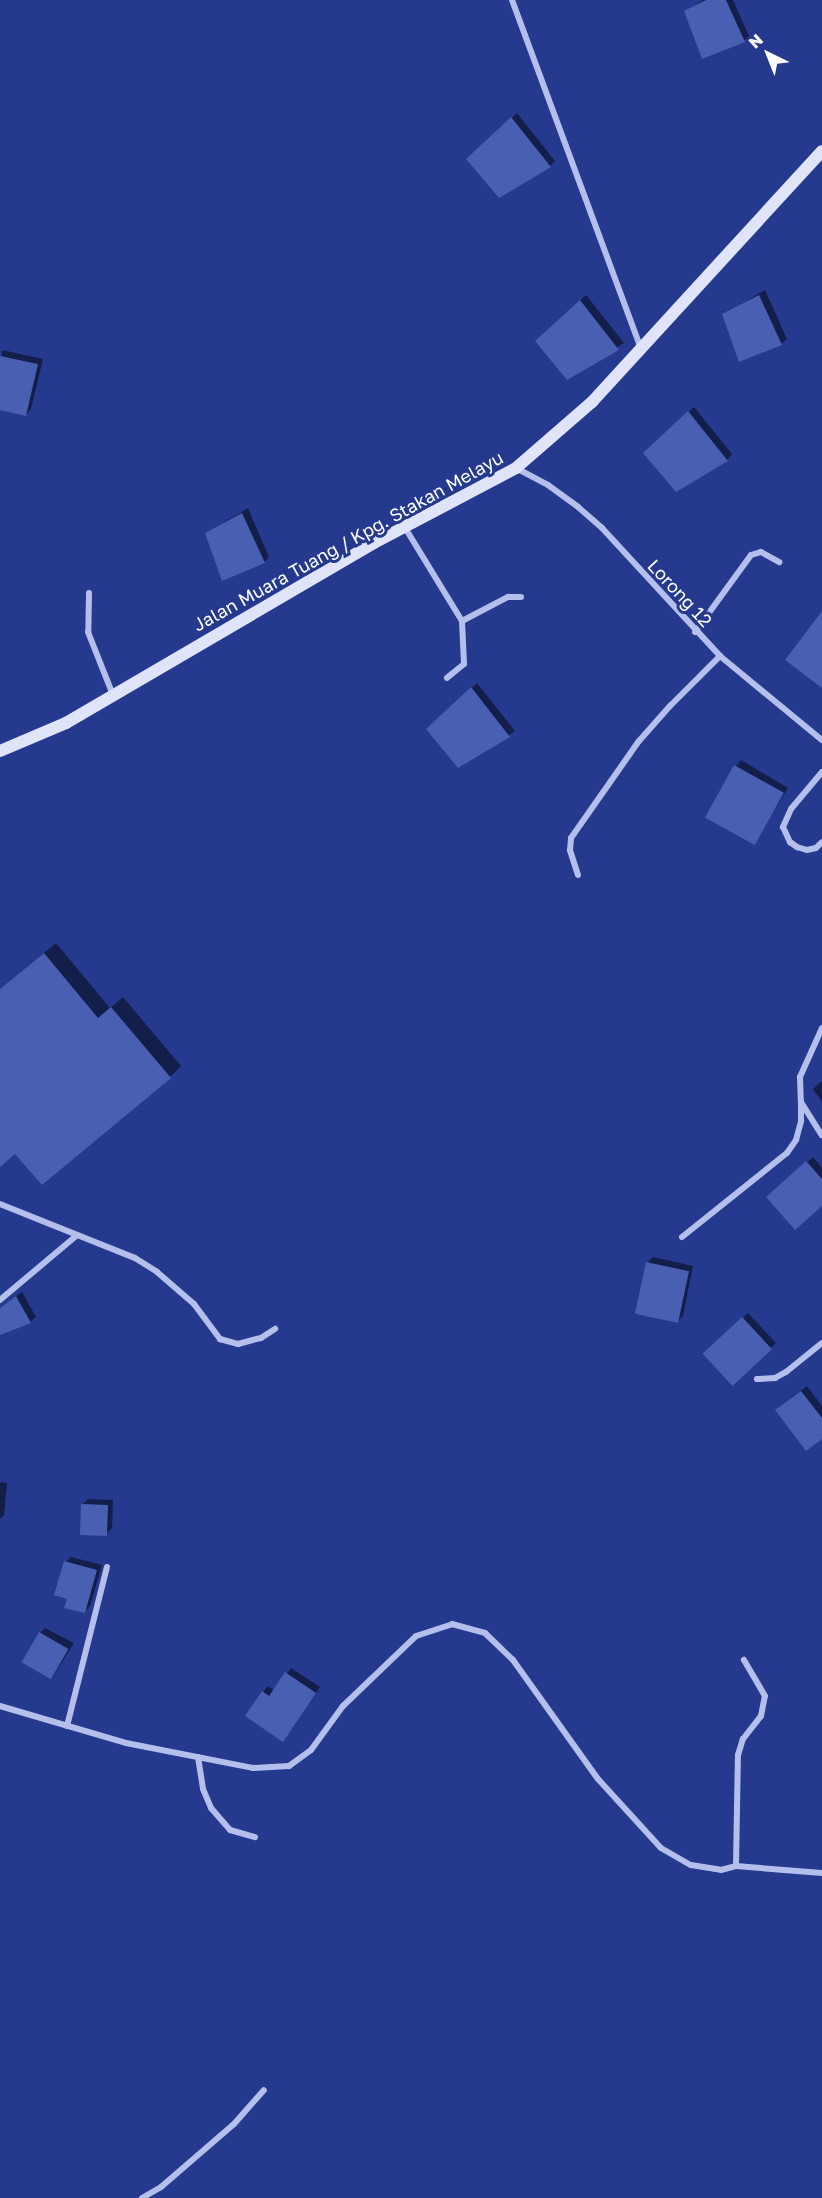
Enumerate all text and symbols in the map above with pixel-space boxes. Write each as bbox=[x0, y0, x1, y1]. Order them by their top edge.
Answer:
north arrow bbox=[738, 24, 798, 84]
text: N bbox=[744, 29, 767, 52]
street label: Jalan Muara Tuang / Kpg. Stakan Melayu bbox=[189, 446, 507, 636]
street label: Lorong 12 bbox=[643, 555, 717, 631]

